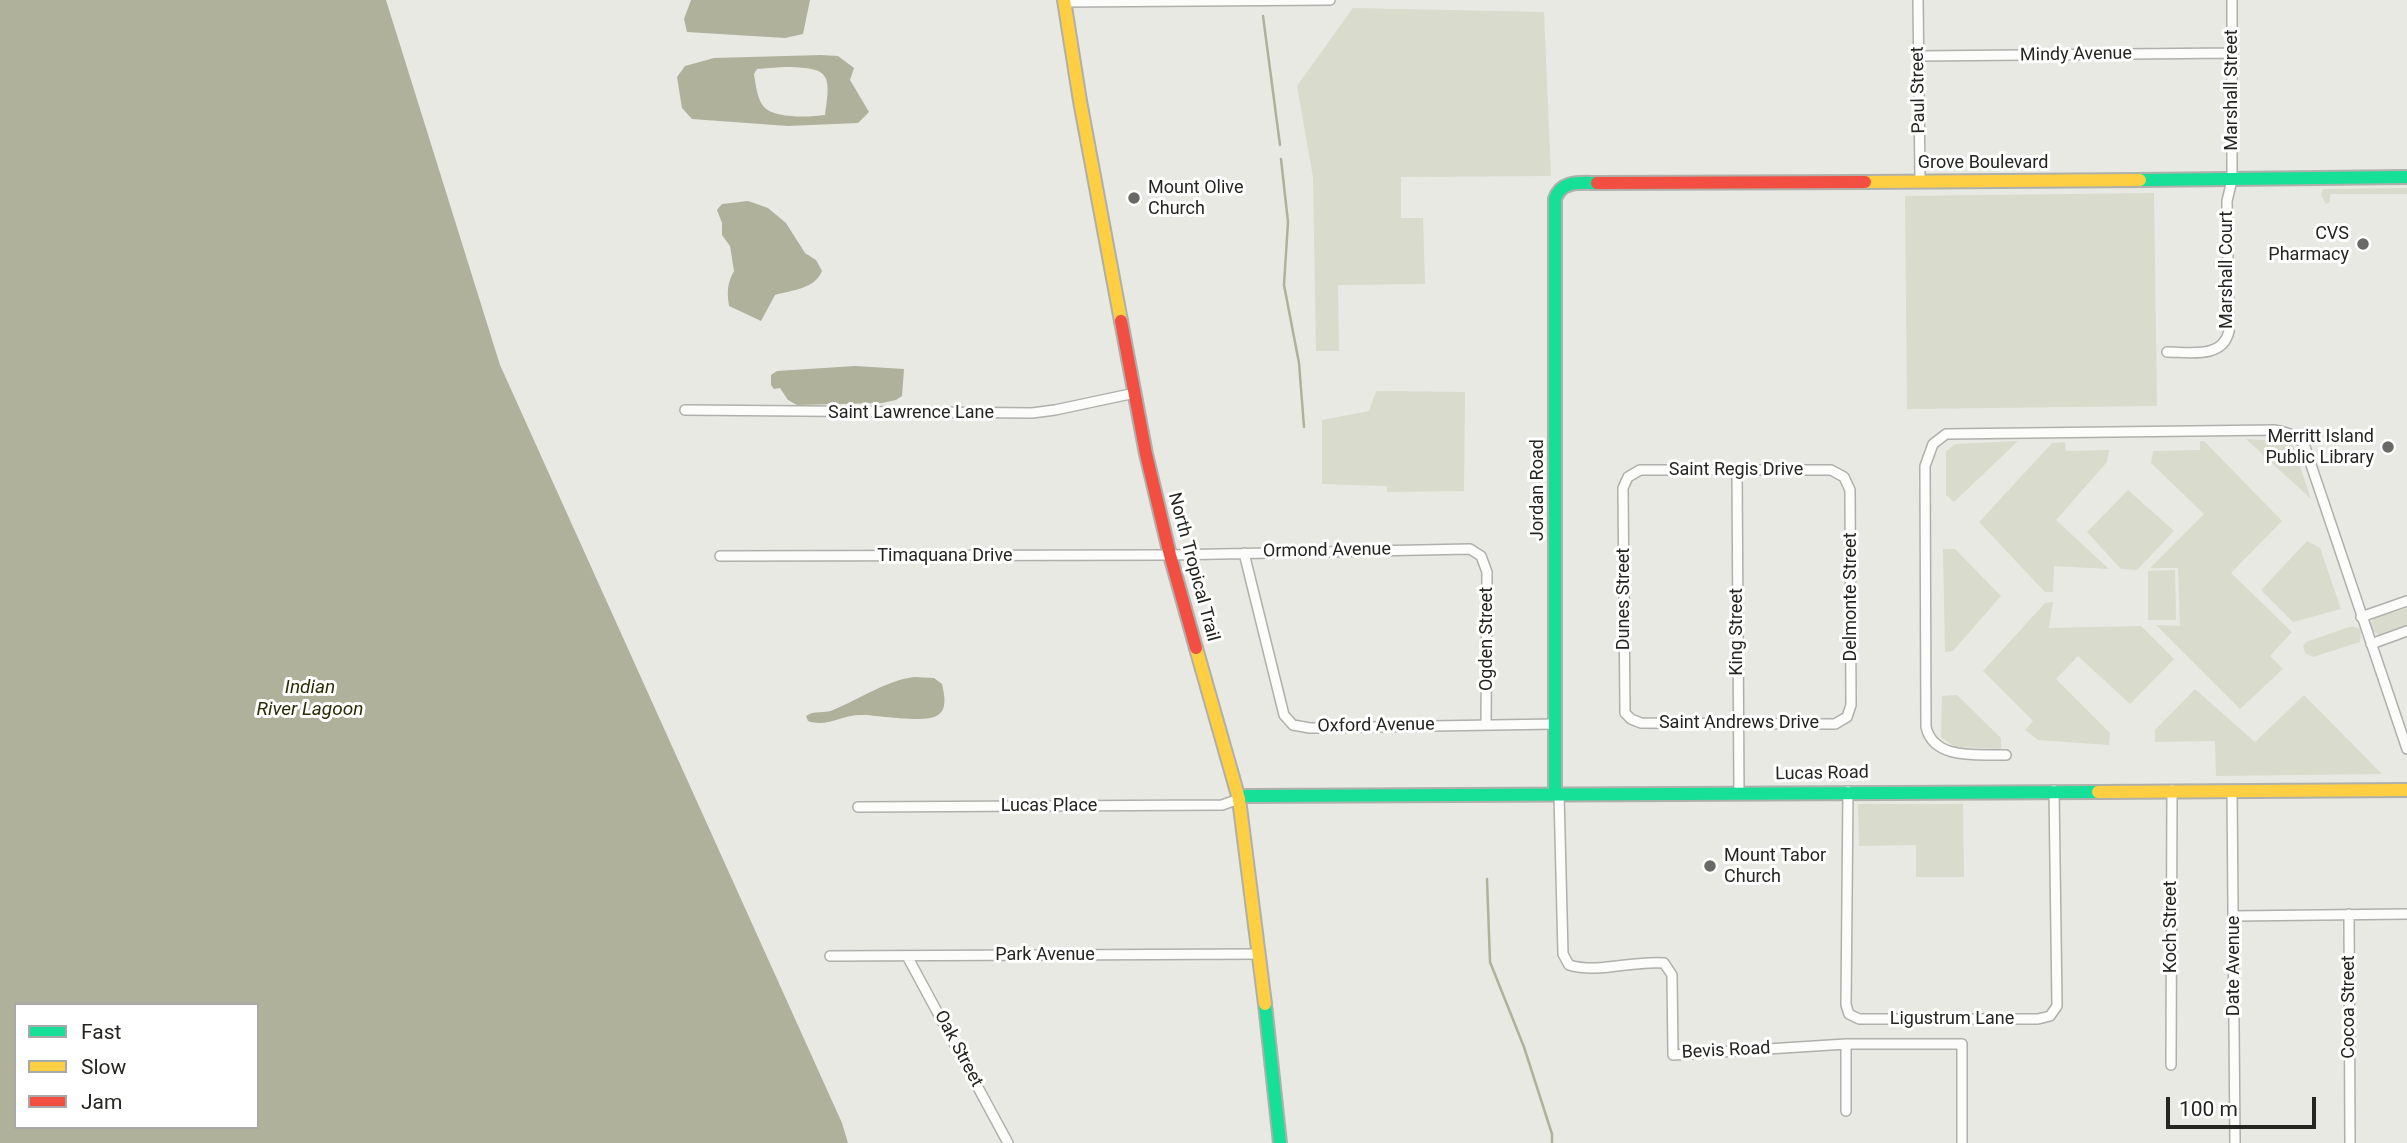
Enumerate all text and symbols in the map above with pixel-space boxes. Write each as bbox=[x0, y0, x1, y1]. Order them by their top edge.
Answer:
street label: Marshall Street bbox=[2221, 29, 2243, 151]
street label: Mindy Avenue bbox=[2020, 43, 2132, 67]
street label: Paul Street bbox=[1907, 46, 1931, 134]
street label: Grove Boulevard bbox=[1918, 152, 2048, 174]
place label: Mount Olive Church bbox=[1148, 177, 1243, 220]
marker: Mount Olive Church bbox=[1126, 190, 1142, 206]
street label: Marshall Court bbox=[2216, 211, 2238, 329]
place label: CVS Pharmacy bbox=[2268, 223, 2349, 266]
marker: CVS Pharmacy bbox=[2355, 236, 2371, 252]
street label: Saint Lawrence Lane bbox=[828, 402, 994, 424]
place label: Merritt Island Public Library bbox=[2265, 426, 2374, 468]
street label: Jordan Road bbox=[1527, 439, 1549, 541]
marker: Merritt Island Public Library bbox=[2380, 439, 2396, 455]
street label: Saint Regis Drive bbox=[1669, 459, 1803, 481]
street label: North Tropical Trail bbox=[1163, 490, 1223, 644]
street label: Delmonte Street bbox=[1840, 532, 1862, 662]
street label: Ormond Avenue bbox=[1263, 539, 1391, 563]
street label: Timaquana Drive bbox=[877, 545, 1013, 567]
street label: Dunes Street bbox=[1613, 548, 1635, 650]
street label: Ogden Street bbox=[1476, 587, 1498, 691]
street label: King Street bbox=[1726, 588, 1748, 676]
water label: Indian River Lagoon bbox=[257, 677, 363, 721]
street label: Saint Andrews Drive bbox=[1659, 712, 1819, 734]
street label: Oxford Avenue bbox=[1317, 714, 1435, 738]
street label: Lucas Road bbox=[1775, 762, 1869, 786]
street label: Lucas Place bbox=[1001, 795, 1097, 817]
place label: Mount Tabor Church bbox=[1724, 845, 1826, 888]
marker: Mount Tabor Church bbox=[1702, 858, 1718, 874]
street label: Koch Street bbox=[2160, 881, 2182, 973]
street label: Date Avenue bbox=[2223, 916, 2245, 1016]
street label: Park Avenue bbox=[995, 944, 1095, 966]
street label: Cocoa Street bbox=[2338, 955, 2360, 1059]
legend bbox=[14, 1003, 259, 1129]
street label: Oak Street bbox=[929, 1007, 987, 1091]
street label: Ligustrum Lane bbox=[1890, 1008, 2014, 1030]
text: Fast bbox=[81, 1020, 121, 1044]
street label: Bevis Road bbox=[1681, 1038, 1771, 1064]
text: Slow bbox=[81, 1055, 126, 1079]
scale bar bbox=[2169, 1084, 2320, 1128]
text: Jam bbox=[81, 1090, 122, 1114]
text: 100 m bbox=[2179, 1097, 2238, 1121]

